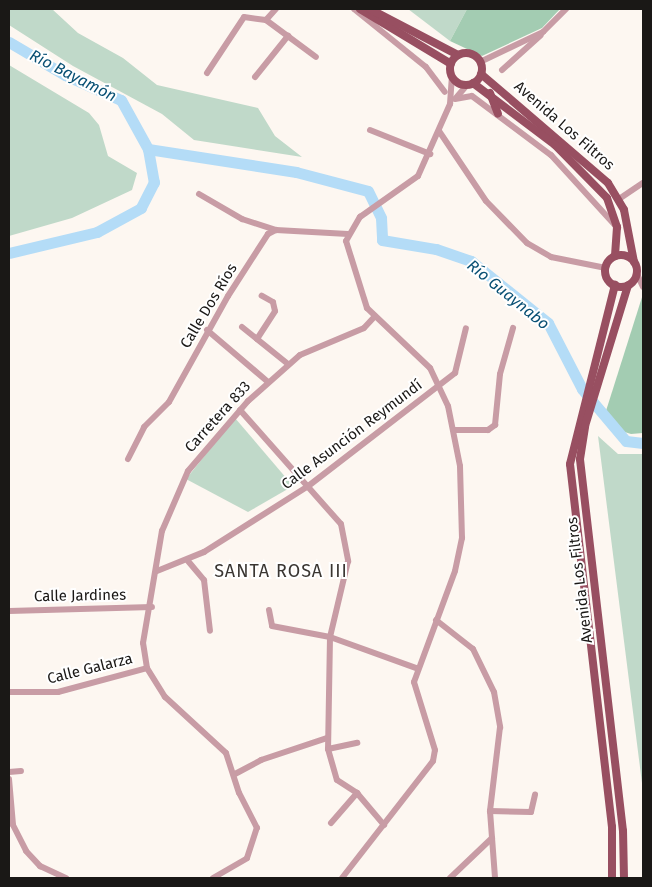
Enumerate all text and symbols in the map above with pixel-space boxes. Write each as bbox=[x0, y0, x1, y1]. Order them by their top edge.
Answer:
water label: Río Bayamón bbox=[26, 46, 120, 106]
street label: Avenida Los Filtros bbox=[510, 78, 618, 174]
water label: Río Guaynabo bbox=[463, 256, 553, 334]
street label: Calle Dos Ríos bbox=[177, 260, 241, 352]
street label: Calle Asunción Reymundí bbox=[278, 376, 426, 494]
street label: Carretera 833 bbox=[181, 378, 255, 456]
street label: Avenida Los Filtros bbox=[563, 516, 597, 644]
district label: SANTA ROSA III bbox=[212, 560, 350, 582]
street label: Calle Jardines bbox=[34, 586, 126, 606]
street label: Calle Galarza bbox=[46, 650, 134, 688]

